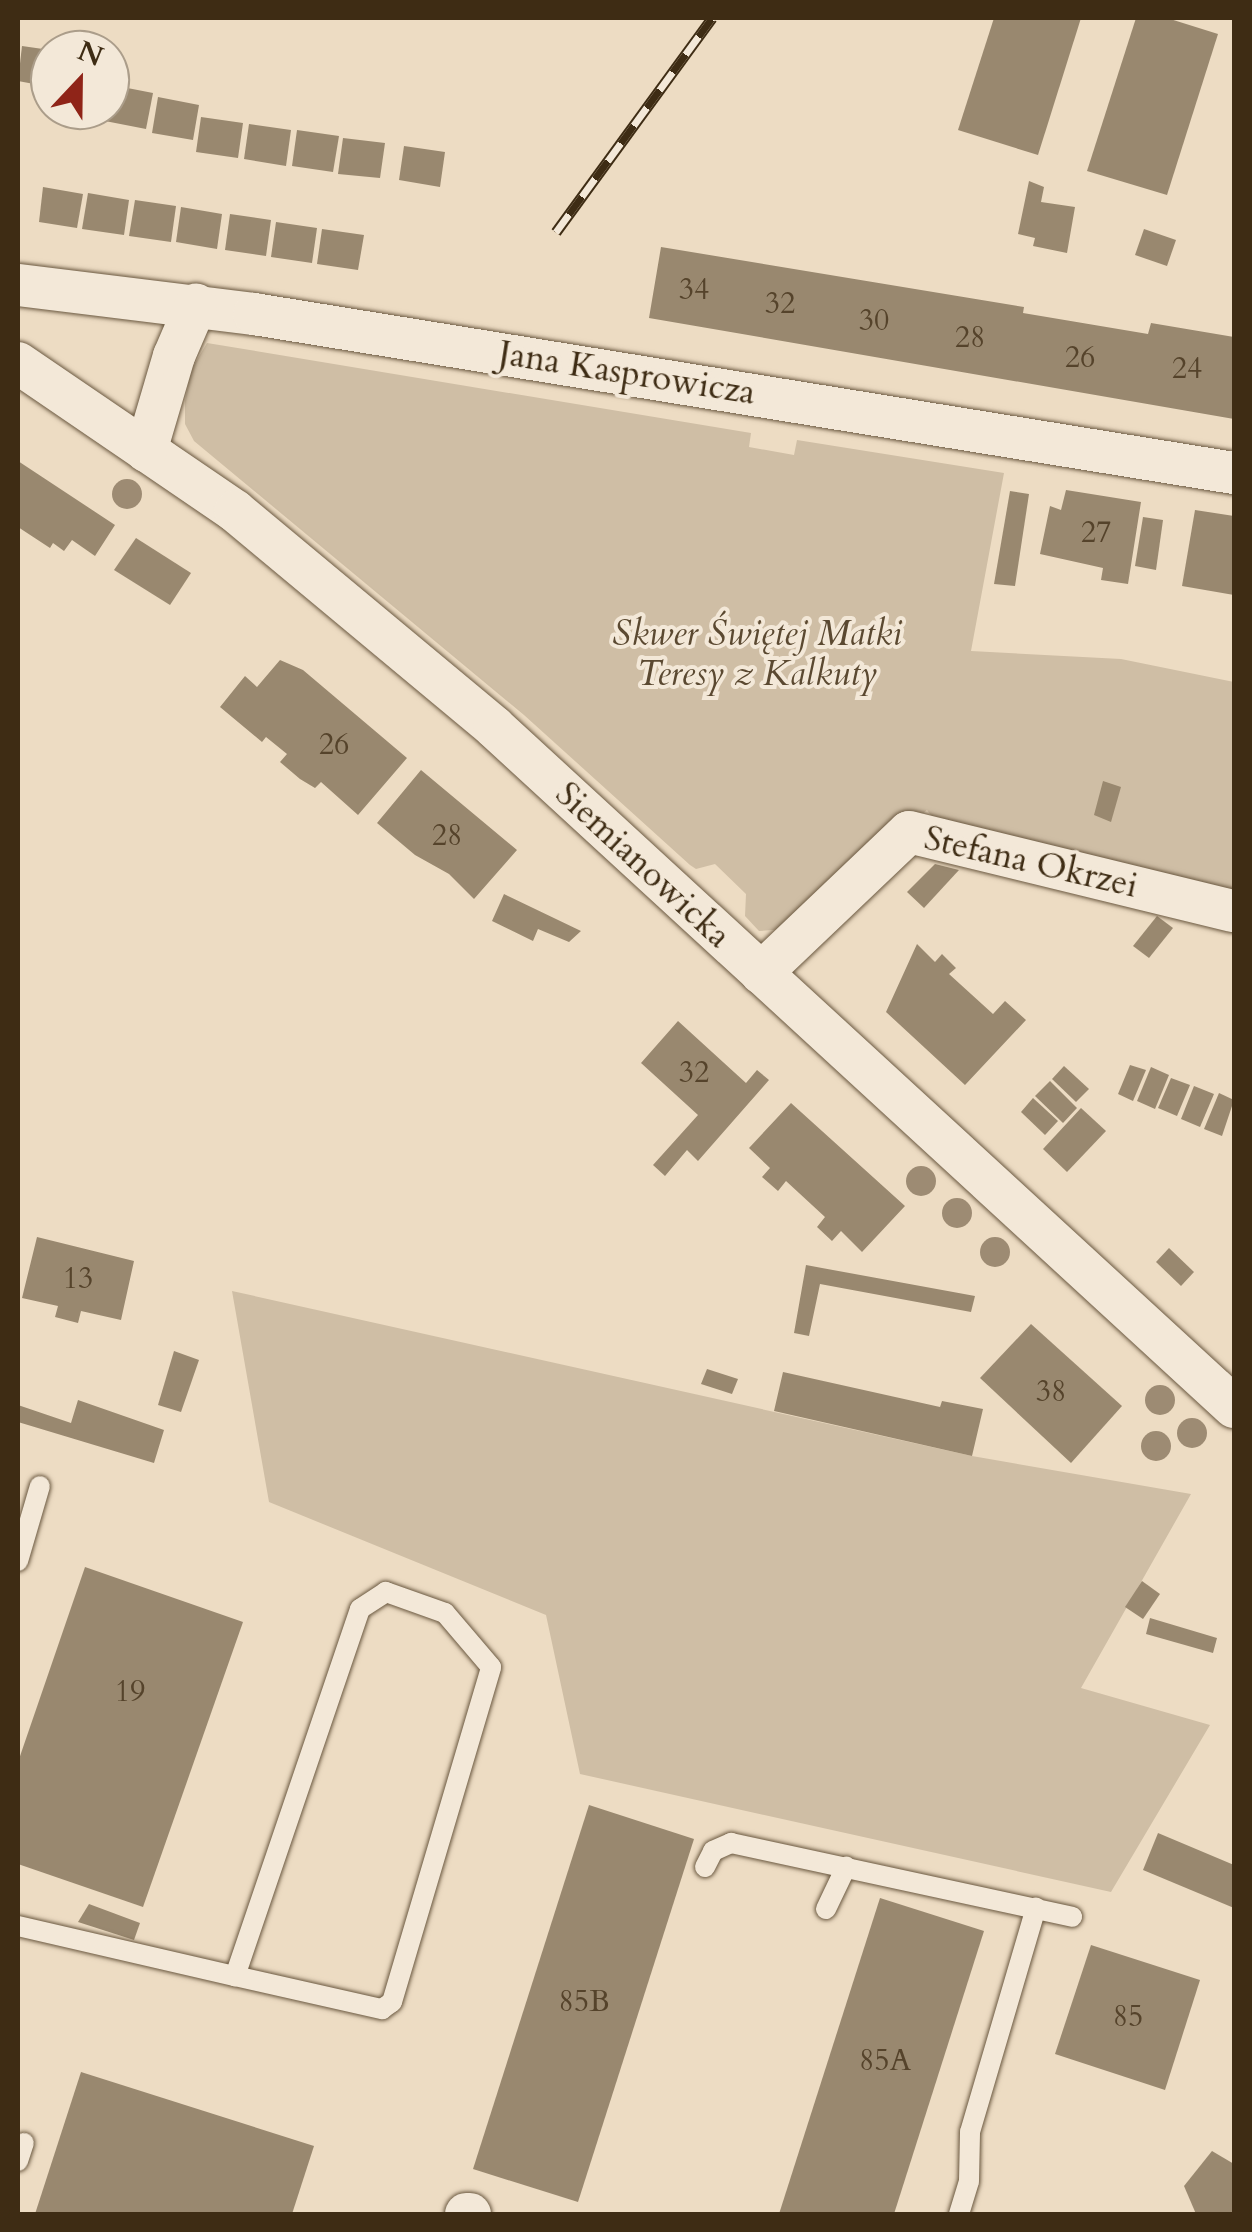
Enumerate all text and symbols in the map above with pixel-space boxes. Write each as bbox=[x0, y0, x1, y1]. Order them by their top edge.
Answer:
north arrow bbox=[30, 30, 130, 130]
text: N bbox=[72, 32, 109, 76]
house number: 34 bbox=[679, 272, 709, 308]
house number: 32 bbox=[765, 286, 795, 322]
house number: 30 bbox=[859, 303, 889, 339]
house number: 28 bbox=[955, 320, 985, 356]
street label: Jana Kasprowicza bbox=[496, 332, 758, 414]
house number: 26 bbox=[1065, 340, 1095, 376]
house number: 24 bbox=[1172, 351, 1202, 387]
house number: 27 bbox=[1081, 515, 1111, 551]
park label: Skwer Świętej Matki Teresy z Kalkuty bbox=[612, 613, 902, 695]
house number: 26 bbox=[319, 727, 349, 763]
street label: Siemianowicka bbox=[547, 773, 739, 957]
street label: Stefana Okrzei bbox=[920, 817, 1142, 907]
house number: 28 bbox=[432, 818, 462, 854]
house number: 32 bbox=[679, 1055, 709, 1091]
house number: 13 bbox=[63, 1261, 93, 1297]
house number: 38 bbox=[1036, 1374, 1066, 1410]
house number: 19 bbox=[115, 1674, 145, 1710]
house number: 85B bbox=[558, 1984, 610, 2020]
house number: 85 bbox=[1113, 1999, 1143, 2035]
house number: 85A bbox=[859, 2043, 911, 2079]

